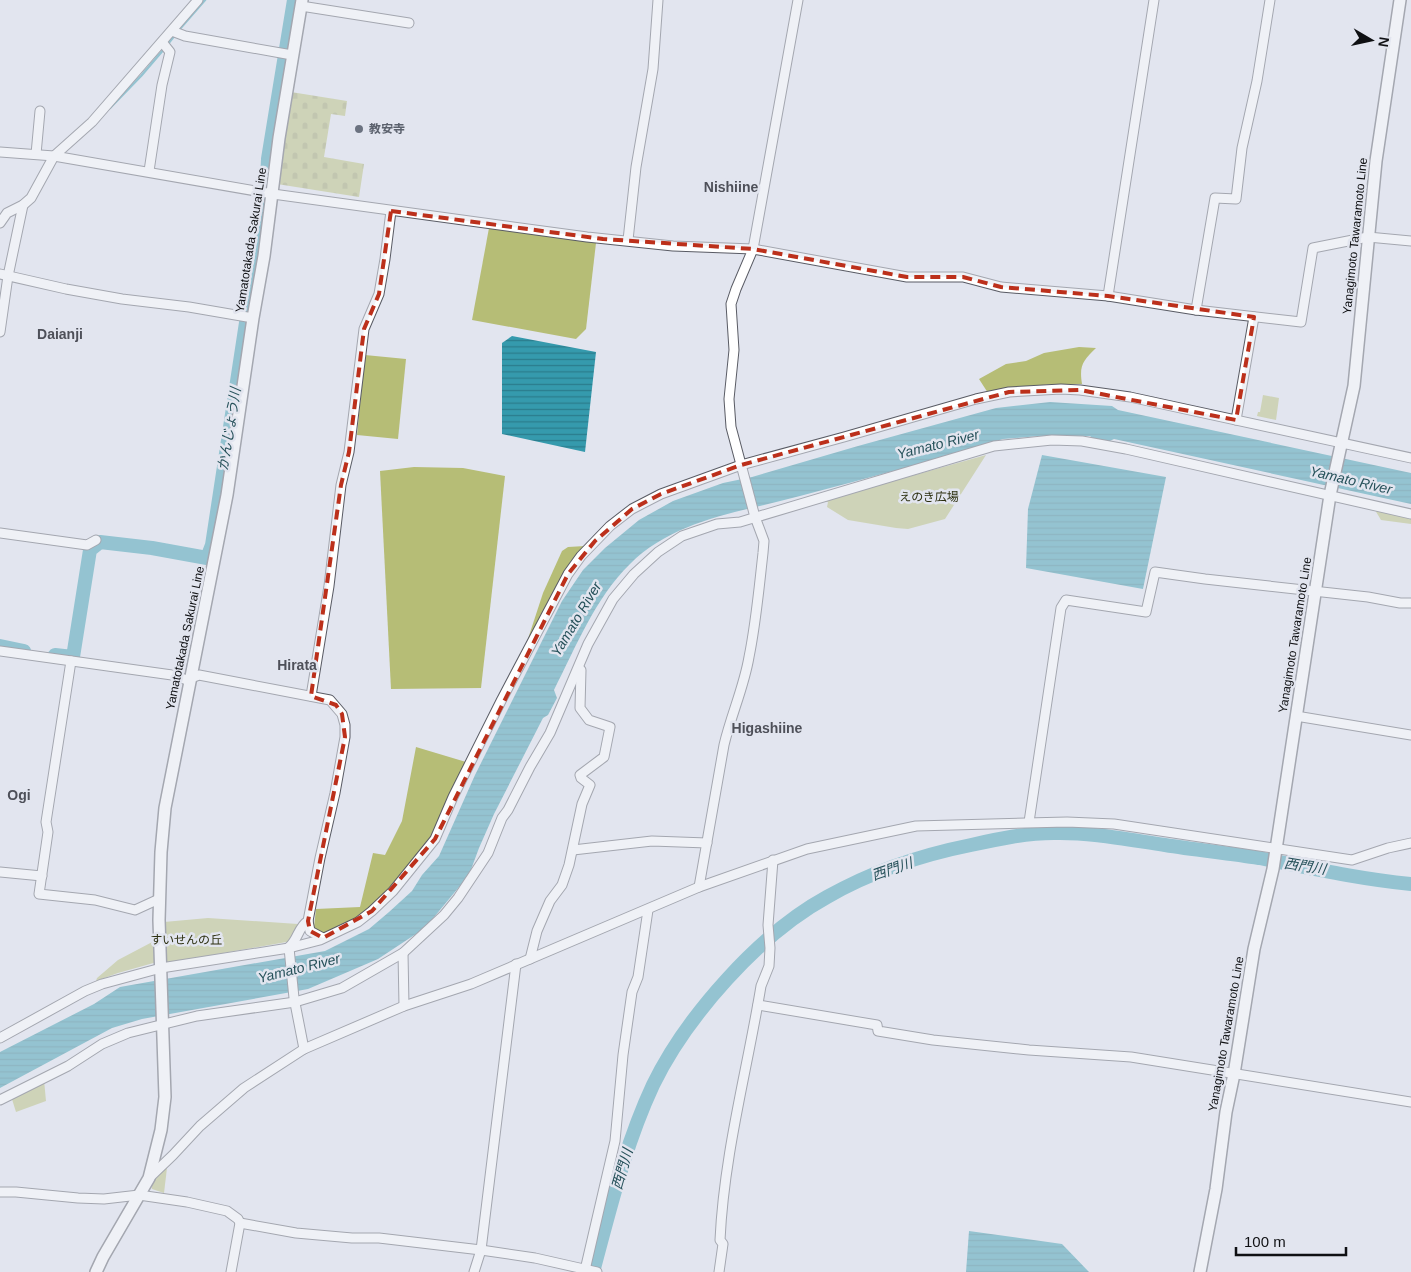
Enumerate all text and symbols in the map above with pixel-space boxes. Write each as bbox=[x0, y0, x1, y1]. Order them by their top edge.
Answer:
north arrow bbox=[1346, 15, 1396, 65]
text: N bbox=[1375, 36, 1393, 48]
place label: 教安寺 bbox=[369, 122, 405, 136]
marker: 教安寺 bbox=[353, 123, 365, 135]
street label: Yanagimoto Tawaramoto Line bbox=[1340, 157, 1370, 315]
street label: Yamatotakada Sakurai Line bbox=[233, 166, 269, 313]
district label: Nishiine bbox=[704, 179, 758, 195]
district label: Daianji bbox=[37, 326, 83, 342]
water label: かんじょう川 bbox=[215, 384, 244, 472]
water label: Yamato River bbox=[895, 426, 982, 462]
water label: Yamato River bbox=[1308, 463, 1395, 498]
park label: えのき広場 bbox=[899, 490, 959, 504]
street label: Yanagimoto Tawaramoto Line bbox=[1276, 556, 1314, 714]
street label: Yamatotakada Sakurai Line bbox=[163, 565, 207, 711]
water label: Yamato River bbox=[548, 578, 605, 659]
district label: Hirata bbox=[277, 657, 317, 673]
district label: Higashiine bbox=[732, 720, 803, 736]
district label: Ogi bbox=[7, 787, 31, 803]
water label: 西門川 bbox=[870, 854, 916, 883]
water label: 西門川 bbox=[1283, 855, 1329, 877]
park label: すいせんの丘 bbox=[150, 933, 222, 947]
water label: Yamato River bbox=[256, 950, 343, 986]
street label: Yanagimoto Tawaramoto Line bbox=[1205, 955, 1247, 1113]
water label: 西門川 bbox=[609, 1145, 636, 1191]
scale bar bbox=[1236, 1224, 1346, 1256]
text: 100 m bbox=[1244, 1233, 1286, 1250]

